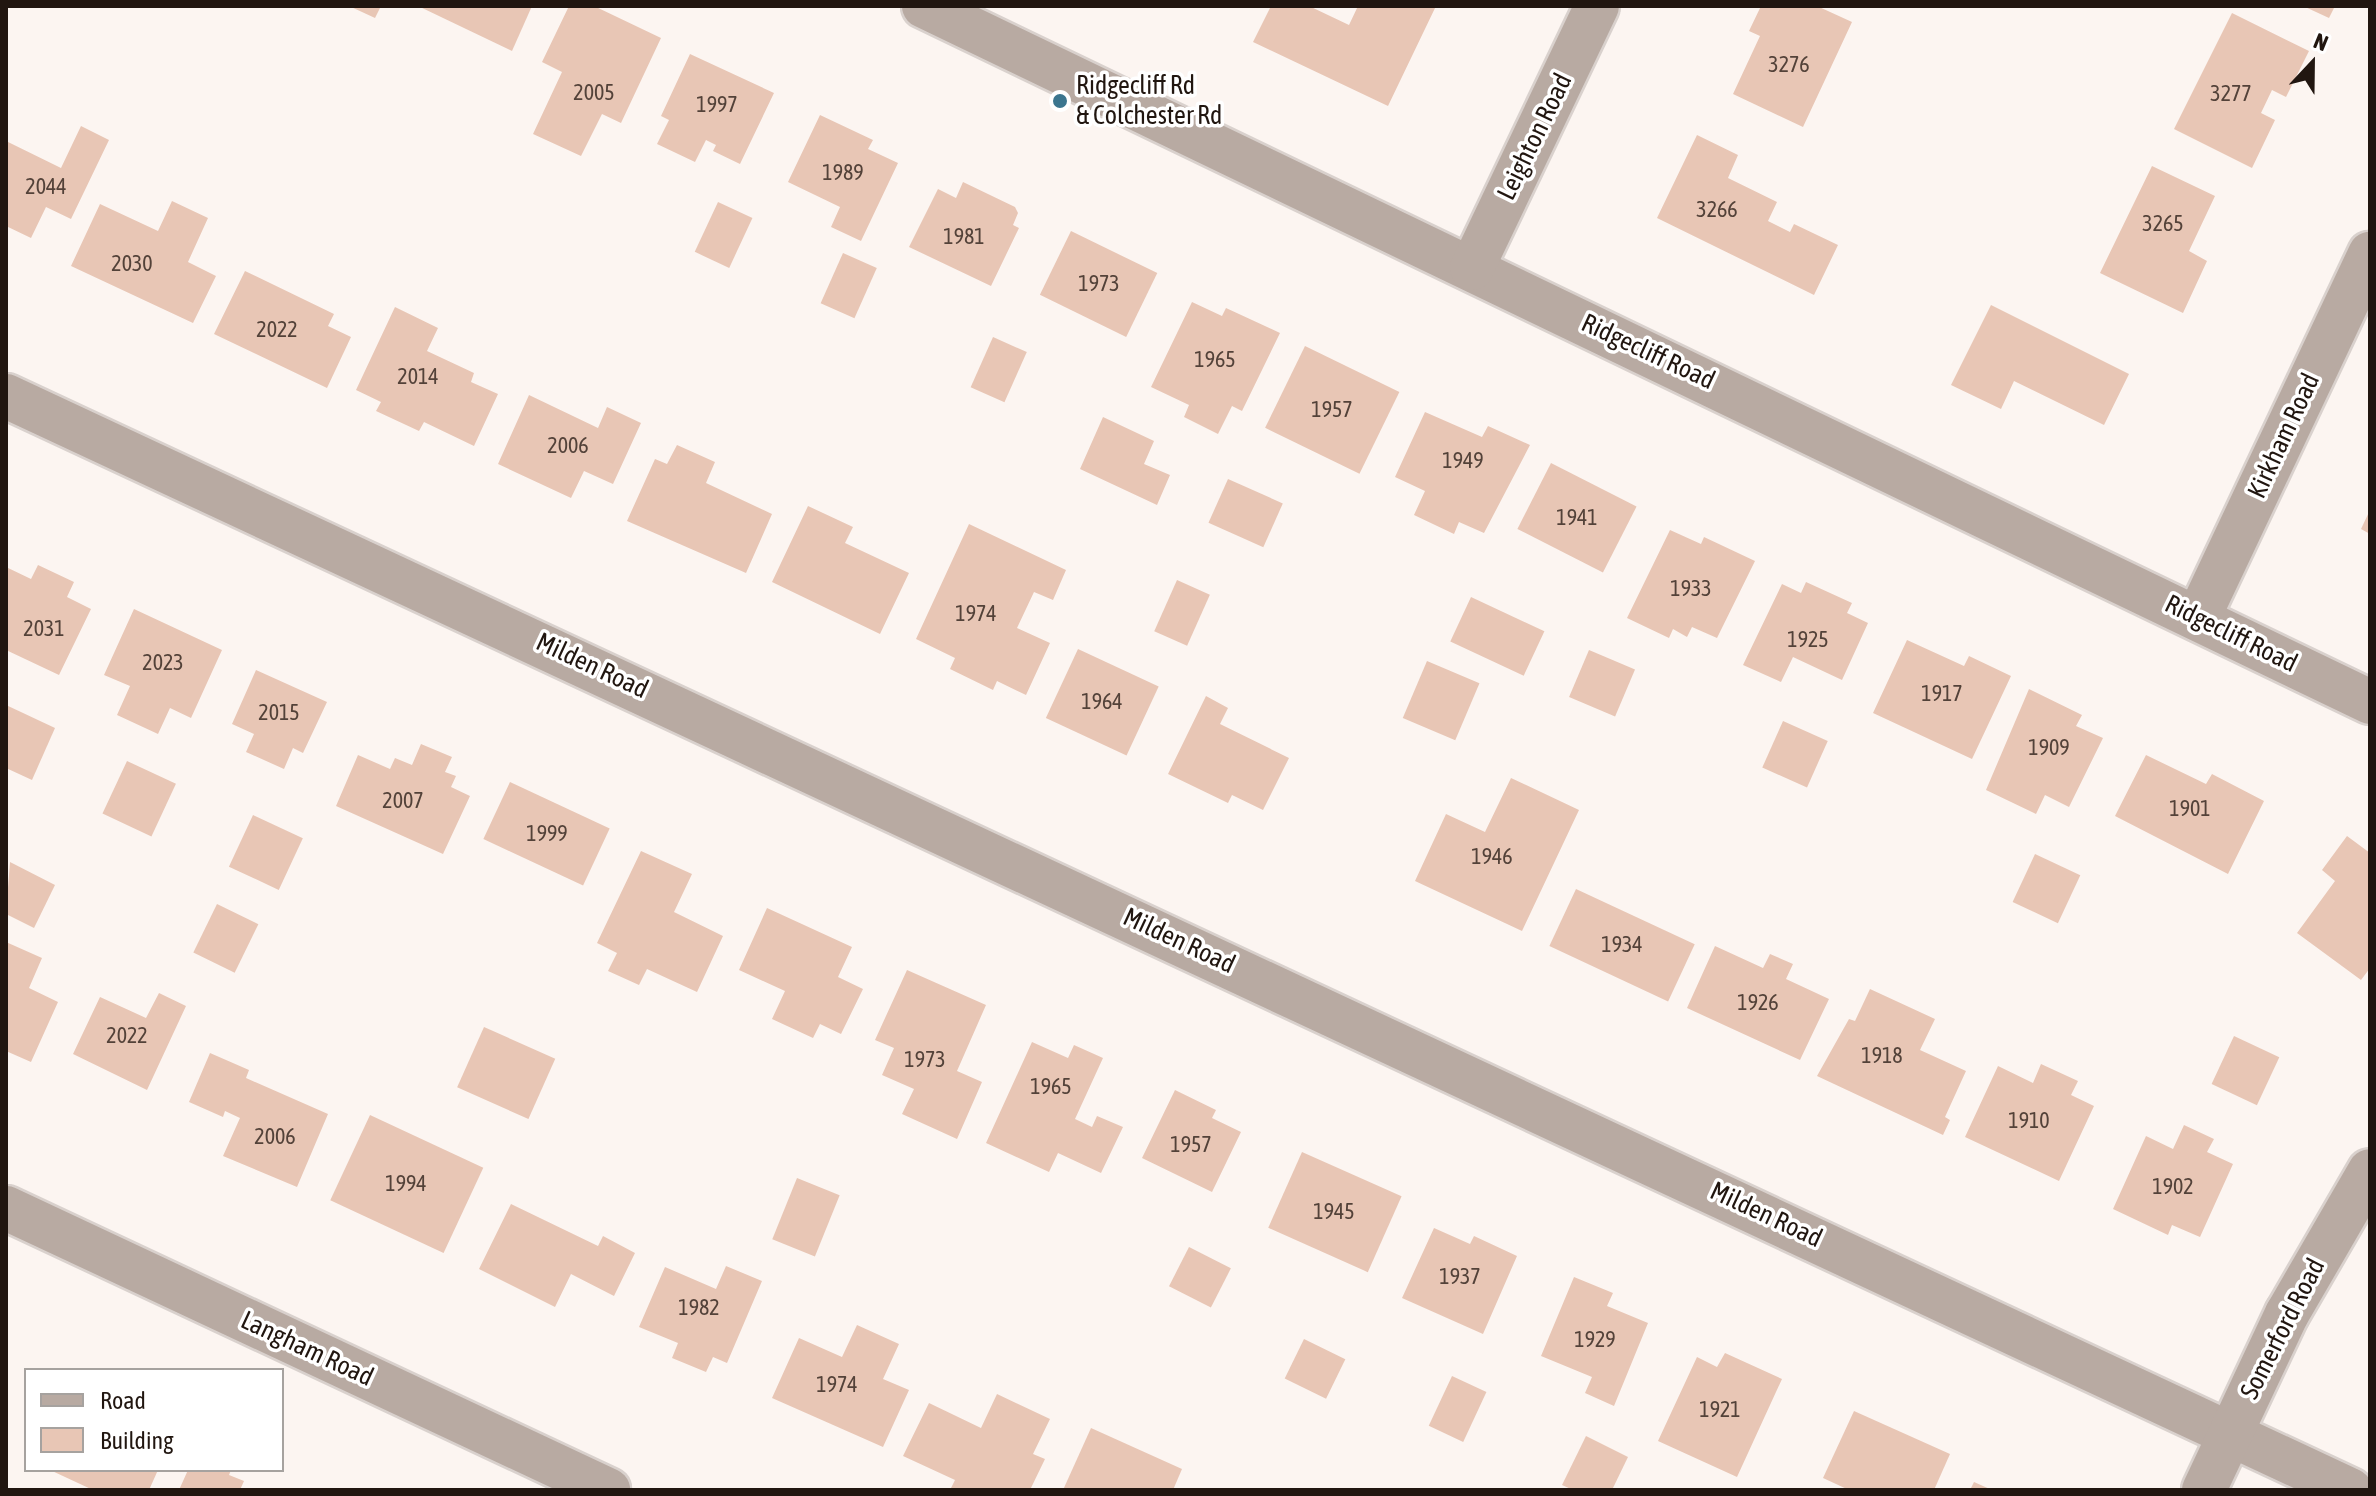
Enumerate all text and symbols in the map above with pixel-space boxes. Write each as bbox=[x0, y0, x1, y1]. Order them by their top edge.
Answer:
north arrow bbox=[2272, 24, 2352, 104]
text: N bbox=[2310, 27, 2332, 56]
house number: 3276 bbox=[1768, 52, 1810, 78]
street label: Leighton Road bbox=[1491, 69, 1579, 205]
place label: Ridgecliff Rd & Colchester Rd bbox=[1076, 70, 1222, 132]
house number: 2005 bbox=[573, 80, 615, 106]
house number: 3277 bbox=[2210, 81, 2252, 107]
house number: 1997 bbox=[696, 92, 738, 118]
marker: Ridgecliff Rd & Colchester Rd bbox=[1051, 92, 1069, 110]
house number: 1989 bbox=[822, 160, 864, 186]
house number: 2044 bbox=[25, 174, 67, 200]
house number: 3266 bbox=[1696, 197, 1738, 223]
house number: 3265 bbox=[2142, 211, 2184, 237]
house number: 1981 bbox=[943, 224, 985, 250]
house number: 2030 bbox=[111, 251, 153, 277]
house number: 1973 bbox=[1078, 271, 1120, 297]
street label: Ridgecliff Road bbox=[1576, 308, 1720, 396]
house number: 2022 bbox=[256, 317, 298, 343]
house number: 1965 bbox=[1194, 347, 1236, 373]
house number: 2014 bbox=[397, 364, 439, 390]
street label: Kirkham Road bbox=[2241, 368, 2327, 504]
house number: 1957 bbox=[1311, 397, 1353, 423]
house number: 2006 bbox=[547, 433, 589, 459]
house number: 1949 bbox=[1442, 448, 1484, 474]
house number: 1941 bbox=[1556, 505, 1598, 531]
house number: 1933 bbox=[1670, 576, 1712, 602]
street label: Ridgecliff Road bbox=[2160, 589, 2302, 679]
house number: 1974 bbox=[955, 601, 997, 627]
house number: 2031 bbox=[23, 616, 65, 642]
street label: Milden Road bbox=[531, 627, 653, 705]
house number: 1925 bbox=[1787, 627, 1829, 653]
house number: 2023 bbox=[142, 650, 184, 676]
house number: 1917 bbox=[1921, 681, 1963, 707]
house number: 1964 bbox=[1081, 689, 1123, 715]
house number: 2015 bbox=[258, 700, 300, 726]
house number: 1909 bbox=[2028, 735, 2070, 761]
house number: 2007 bbox=[382, 788, 424, 814]
house number: 1901 bbox=[2169, 796, 2211, 822]
house number: 1999 bbox=[526, 821, 568, 847]
house number: 1946 bbox=[1471, 844, 1513, 870]
street label: Milden Road bbox=[1118, 902, 1240, 980]
house number: 1934 bbox=[1601, 932, 1643, 958]
house number: 1926 bbox=[1737, 990, 1779, 1016]
house number: 2022 bbox=[106, 1023, 148, 1049]
house number: 1918 bbox=[1861, 1043, 1903, 1069]
house number: 1973 bbox=[904, 1047, 946, 1073]
house number: 1965 bbox=[1030, 1074, 1072, 1100]
house number: 1910 bbox=[2008, 1108, 2050, 1134]
house number: 2006 bbox=[254, 1124, 296, 1150]
house number: 1957 bbox=[1170, 1132, 1212, 1158]
house number: 1994 bbox=[385, 1171, 427, 1197]
house number: 1902 bbox=[2152, 1174, 2194, 1200]
street label: Milden Road bbox=[1705, 1176, 1827, 1254]
house number: 1945 bbox=[1313, 1199, 1355, 1225]
street label: Somerford Road bbox=[2234, 1253, 2332, 1405]
house number: 1937 bbox=[1439, 1264, 1481, 1290]
house number: 1982 bbox=[678, 1295, 720, 1321]
street label: Langham Road bbox=[236, 1305, 378, 1393]
house number: 1929 bbox=[1574, 1327, 1616, 1353]
legend bbox=[24, 1368, 284, 1472]
house number: 1974 bbox=[816, 1372, 858, 1398]
text: Road bbox=[100, 1387, 146, 1414]
house number: 1921 bbox=[1699, 1397, 1741, 1423]
text: Building bbox=[100, 1427, 173, 1454]

